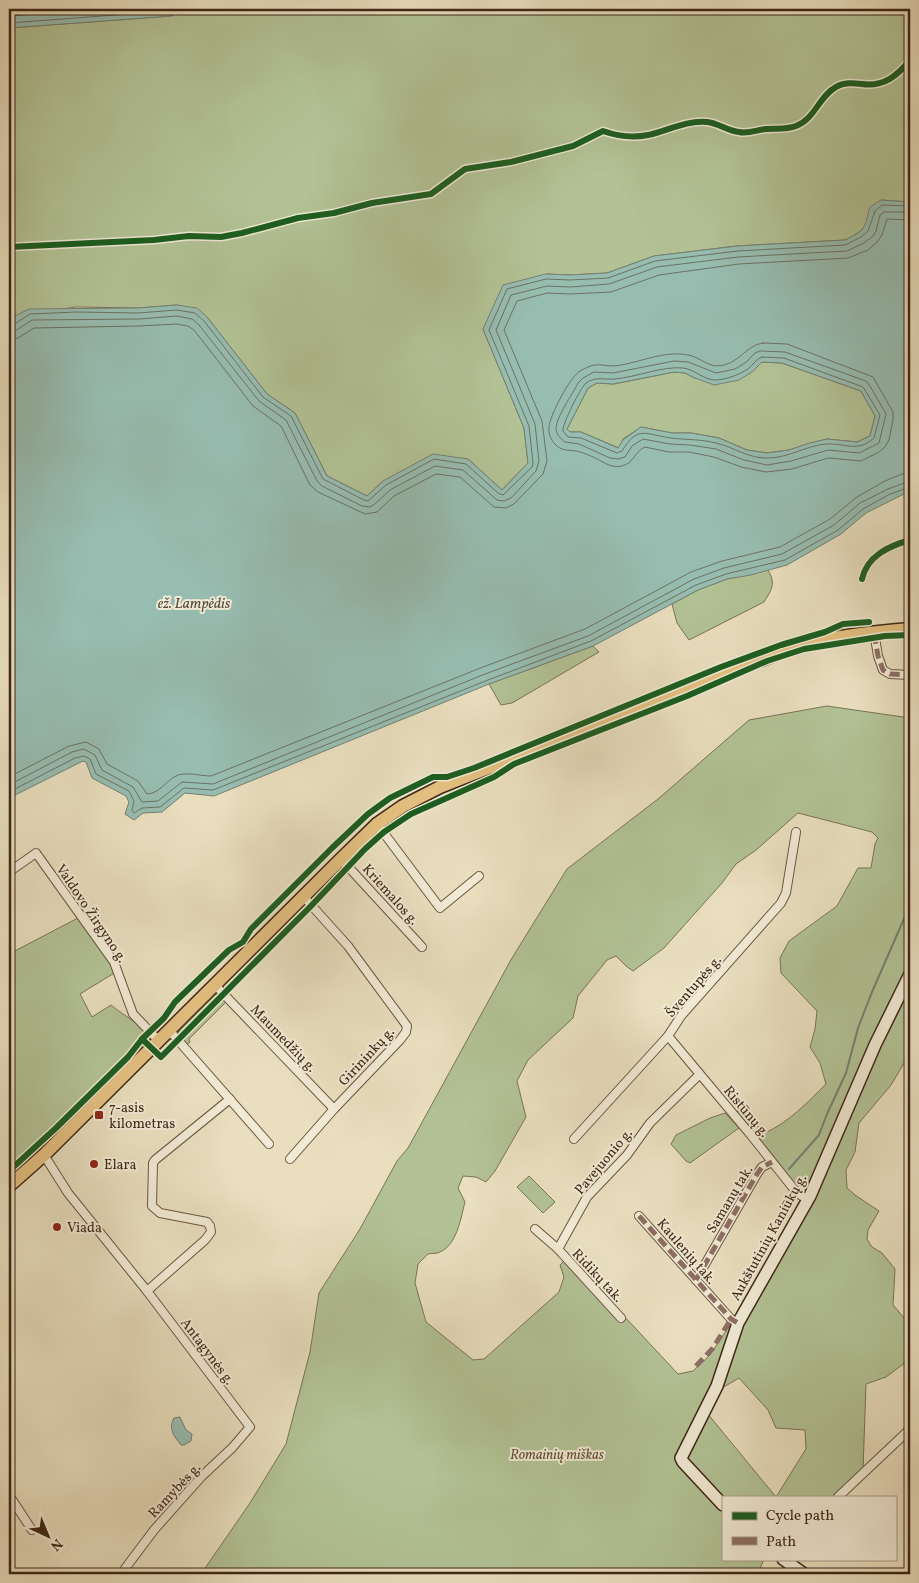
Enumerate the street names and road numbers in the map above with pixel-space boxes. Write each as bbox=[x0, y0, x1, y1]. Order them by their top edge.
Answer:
street label: Valdovo Žirgyno g. bbox=[51, 860, 132, 967]
street label: Kriemalos g. bbox=[357, 860, 423, 930]
street label: Šventupės g. bbox=[662, 952, 726, 1022]
street label: Maumedžių g. bbox=[246, 1001, 320, 1077]
street label: Girininkų g. bbox=[335, 1023, 399, 1091]
street label: Ristūnų g. bbox=[719, 1082, 773, 1142]
street label: Pavejuonio g. bbox=[571, 1125, 638, 1199]
street label: Samanų tak. bbox=[703, 1162, 758, 1237]
street label: Aukštutinių Kaniūkų g. bbox=[727, 1171, 812, 1304]
street label: Kaulenių tak. bbox=[652, 1215, 720, 1289]
street label: Ridikų tak. bbox=[567, 1245, 627, 1307]
street label: Antagynės g. bbox=[175, 1315, 238, 1389]
street label: Ramybės g. bbox=[144, 1459, 206, 1523]

